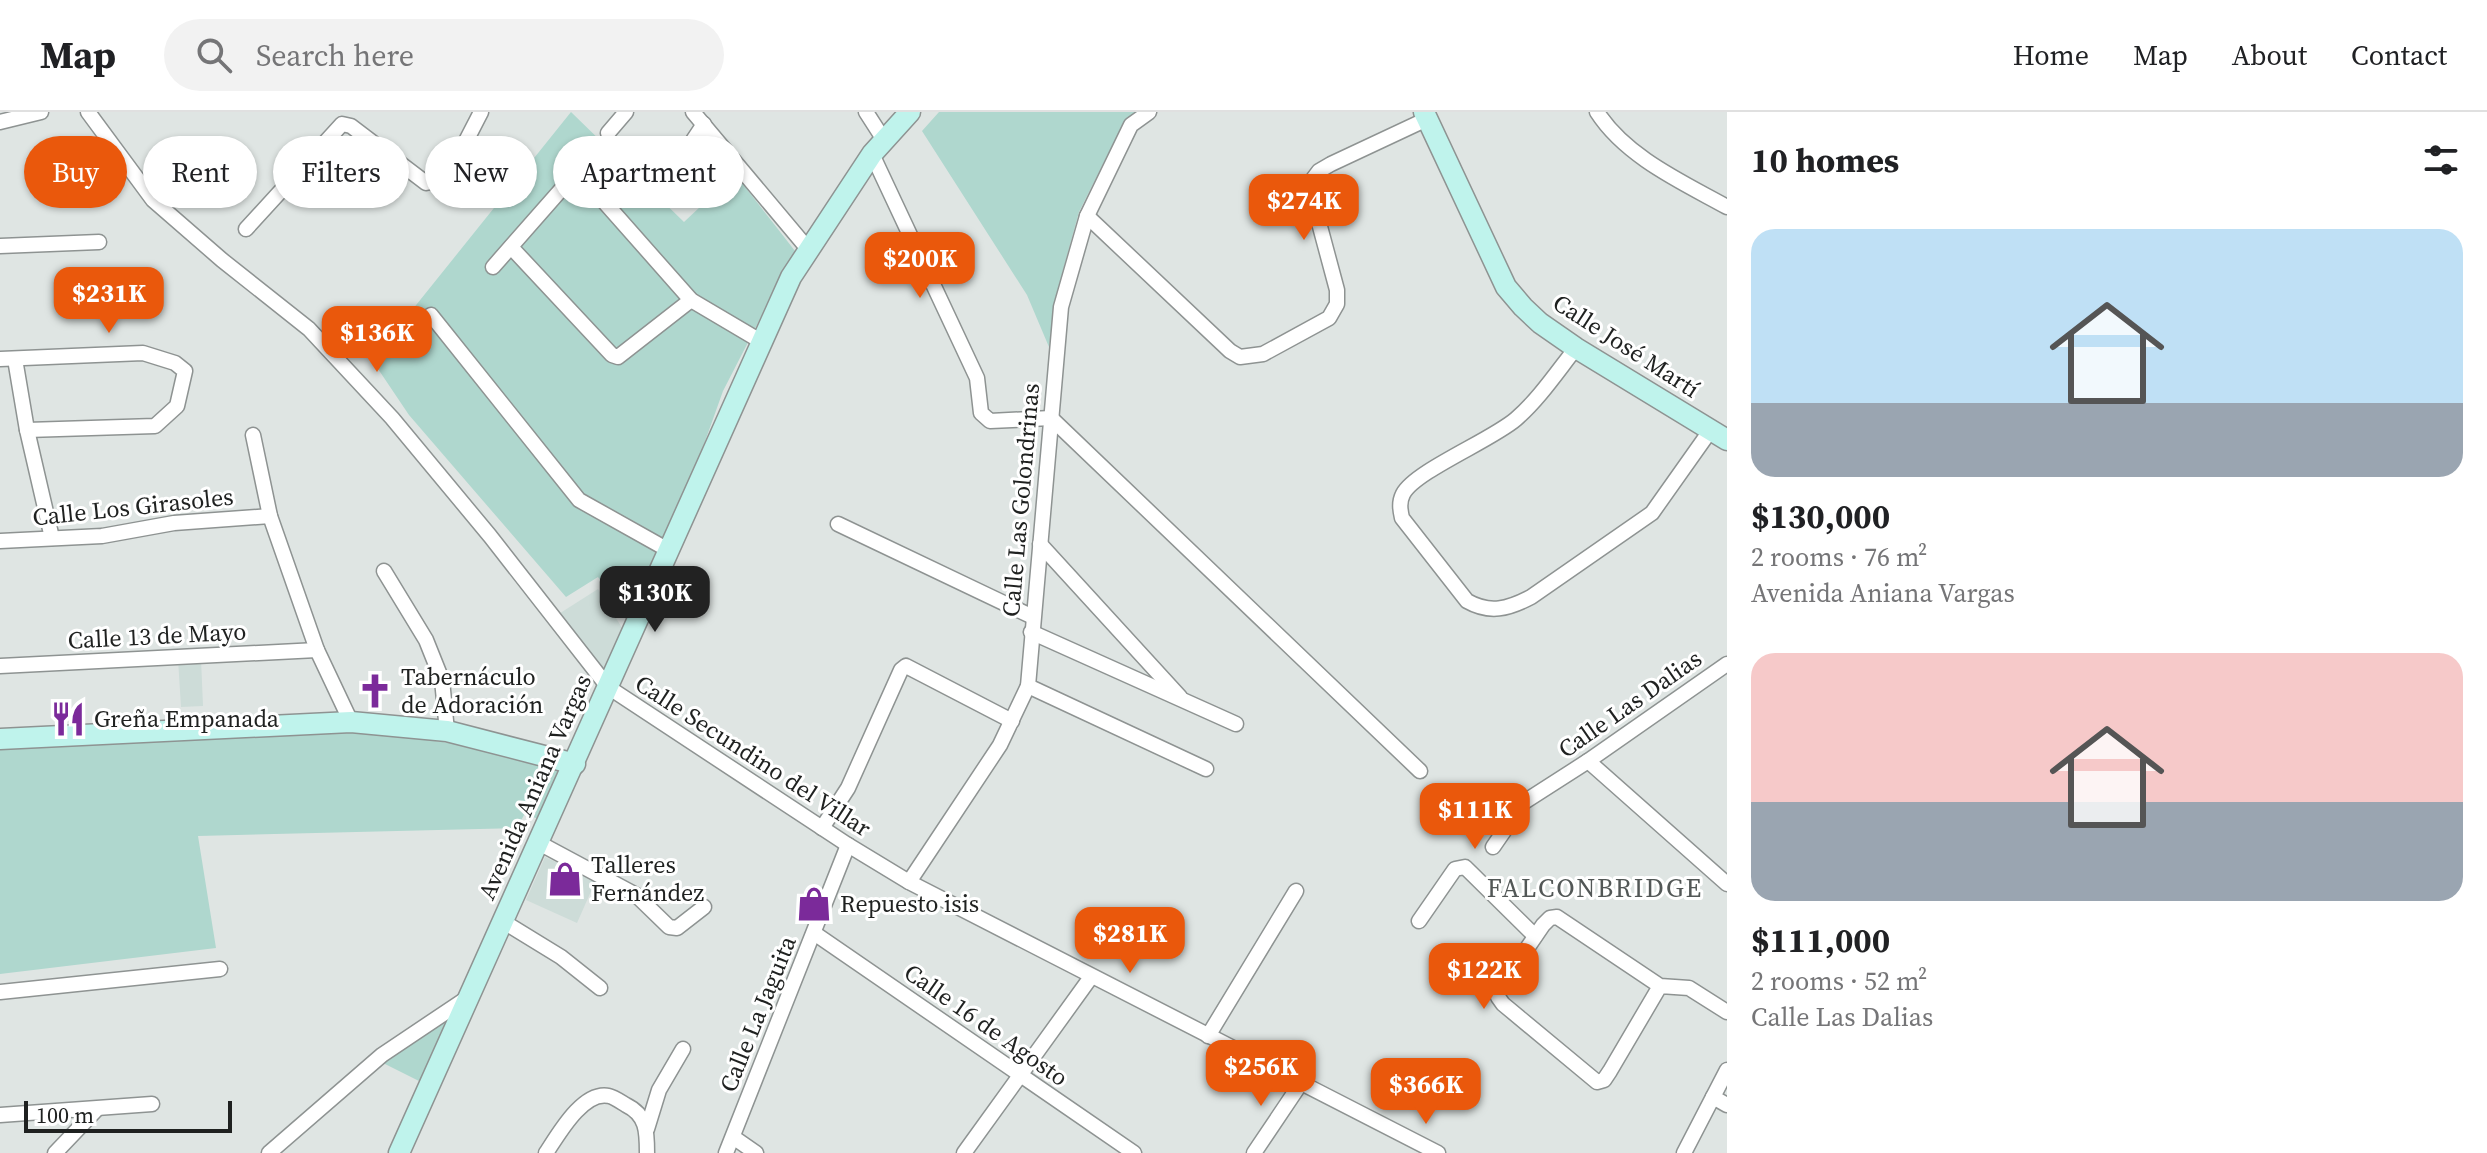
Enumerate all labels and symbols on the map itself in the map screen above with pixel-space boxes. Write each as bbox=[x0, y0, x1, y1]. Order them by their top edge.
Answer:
pin: $274K bbox=[1248, 174, 1360, 242]
pin: $200K bbox=[864, 232, 976, 300]
pin: $231K bbox=[53, 267, 165, 335]
street label: Calle José Martí bbox=[1547, 286, 1706, 405]
pin: $136K bbox=[321, 306, 433, 374]
street label: Calle Las Golondrinas bbox=[994, 382, 1047, 618]
street label: Calle Los Girasoles bbox=[31, 480, 235, 533]
pin: $130K bbox=[599, 566, 711, 634]
street label: Calle 13 de Mayo bbox=[67, 614, 247, 657]
street label: Calle Las Dalias bbox=[1551, 642, 1708, 765]
place label: Tabernáculo de Adoración bbox=[401, 660, 543, 721]
street label: Calle Secundino del Villar bbox=[629, 667, 878, 844]
street label: Avenida Aniana Vargas bbox=[470, 669, 599, 905]
church icon: Tabernáculo de Adoración bbox=[356, 672, 394, 710]
restaurant icon: Greña Empanada bbox=[49, 700, 87, 738]
place label: Greña Empanada bbox=[94, 702, 280, 735]
pin: $111K bbox=[1419, 783, 1531, 851]
place label: Talleres Fernández bbox=[591, 848, 704, 909]
shop icon: Talleres Fernández bbox=[546, 860, 584, 898]
district label: FALCONBRIDGE bbox=[1487, 870, 1703, 906]
shop icon: Repuesto isis bbox=[795, 885, 833, 923]
place label: Repuesto isis bbox=[840, 887, 979, 920]
pin: $281K bbox=[1074, 907, 1186, 975]
street label: Calle La Jaguita bbox=[711, 930, 804, 1097]
pin: $122K bbox=[1428, 943, 1540, 1011]
street label: Calle 16 de Agosto bbox=[898, 956, 1075, 1094]
pin: $256K bbox=[1205, 1040, 1317, 1108]
pin: $366K bbox=[1370, 1058, 1482, 1126]
scale bar bbox=[24, 1097, 232, 1133]

